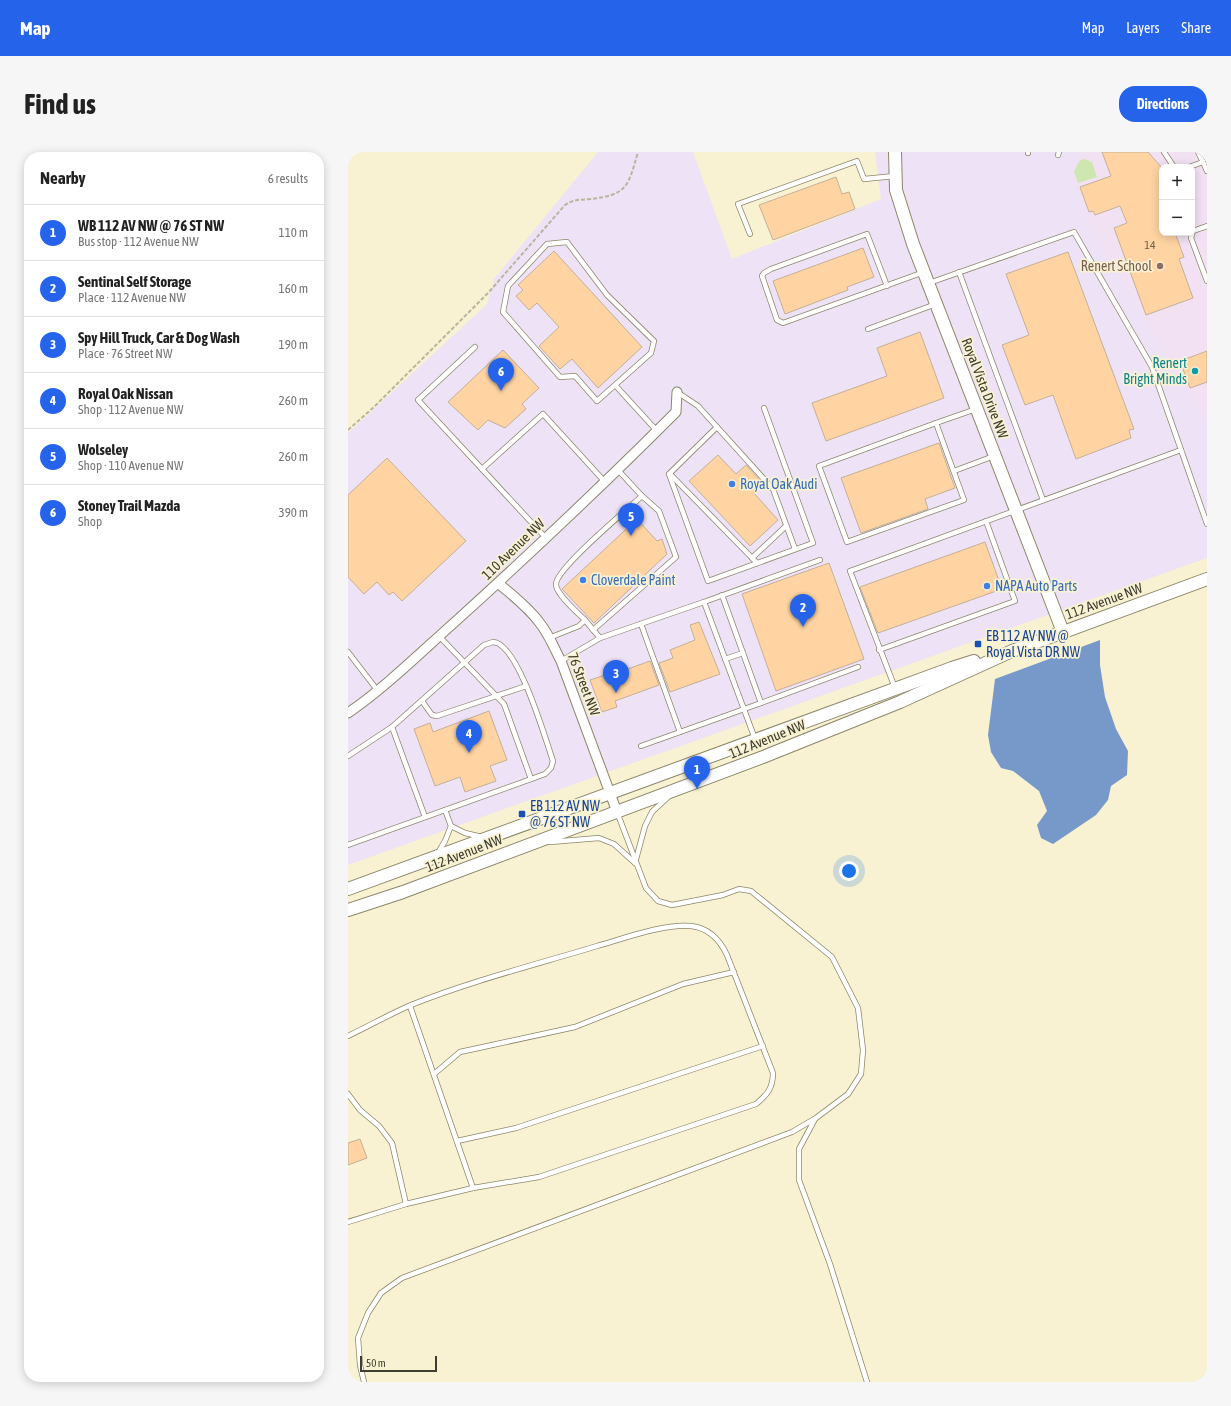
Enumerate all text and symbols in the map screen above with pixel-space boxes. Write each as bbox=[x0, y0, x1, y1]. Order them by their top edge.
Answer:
text: Map bbox=[20, 17, 51, 39]
text: Map bbox=[1082, 20, 1104, 36]
text: Layers bbox=[1126, 20, 1159, 36]
text: Share bbox=[1181, 20, 1211, 36]
button: Directions bbox=[1119, 86, 1207, 122]
text: Find us bbox=[24, 88, 96, 120]
map controls bbox=[1159, 164, 1195, 236]
button: + bbox=[1159, 164, 1195, 200]
text: Nearby bbox=[40, 168, 86, 188]
text: 6 results bbox=[268, 171, 308, 186]
button: − bbox=[1159, 200, 1195, 236]
text: WB 112 AV NW @ 76 ST NW bbox=[78, 217, 224, 234]
text: 1 bbox=[50, 225, 56, 240]
text: 110 m bbox=[279, 225, 308, 240]
text: Bus stop · 112 Avenue NW bbox=[78, 234, 199, 249]
house number: 14 bbox=[1144, 238, 1156, 252]
place label: Renert School bbox=[1081, 258, 1152, 274]
marker: Renert School bbox=[1155, 261, 1165, 271]
text: Sentinal Self Storage bbox=[78, 273, 191, 290]
text: 2 bbox=[50, 281, 56, 296]
text: 160 m bbox=[279, 281, 308, 296]
text: Place · 112 Avenue NW bbox=[78, 290, 186, 305]
text: Spy Hill Truck, Car & Dog Wash bbox=[78, 329, 240, 346]
street label: Royal Vista Drive NW bbox=[959, 336, 1012, 441]
text: 3 bbox=[50, 337, 56, 352]
text: 190 m bbox=[279, 337, 308, 352]
text: Place · 76 Street NW bbox=[78, 346, 172, 361]
place label: Renert Bright Minds bbox=[1123, 355, 1187, 387]
pin: 6 bbox=[488, 358, 514, 391]
marker: Renert Bright Minds bbox=[1190, 366, 1200, 376]
text: Royal Oak Nissan bbox=[78, 385, 173, 402]
text: 4 bbox=[50, 393, 56, 408]
text: 260 m bbox=[279, 393, 308, 408]
text: Shop · 112 Avenue NW bbox=[78, 402, 183, 417]
text: Wolseley bbox=[78, 441, 128, 458]
text: 5 bbox=[50, 449, 56, 464]
text: 260 m bbox=[279, 449, 308, 464]
text: Shop · 110 Avenue NW bbox=[78, 458, 183, 473]
place label: Royal Oak Audi bbox=[740, 476, 817, 492]
marker: Royal Oak Audi bbox=[727, 479, 737, 489]
text: Stoney Trail Mazda bbox=[78, 497, 180, 514]
pin: 5 bbox=[618, 503, 644, 536]
text: 6 bbox=[50, 505, 56, 520]
text: 390 m bbox=[279, 505, 308, 520]
text: Shop bbox=[78, 514, 102, 529]
street label: 110 Avenue NW bbox=[478, 515, 548, 583]
place label: Cloverdale Paint bbox=[591, 572, 676, 588]
marker: Cloverdale Paint bbox=[578, 575, 588, 585]
place label: NAPA Auto Parts bbox=[995, 578, 1077, 594]
street label: 112 Avenue NW bbox=[1063, 579, 1145, 622]
marker: NAPA Auto Parts bbox=[982, 581, 992, 591]
pin: 2 bbox=[790, 594, 816, 627]
place label: EB 112 AV NW @ Royal Vista DR NW bbox=[986, 628, 1081, 660]
marker: EB 112 AV NW @ Royal Vista DR NW bbox=[973, 639, 983, 649]
street label: 76 Street NW bbox=[565, 650, 604, 719]
pin: 3 bbox=[603, 660, 629, 693]
street label: 112 Avenue NW bbox=[727, 716, 808, 762]
pin: 4 bbox=[456, 720, 482, 753]
pin: 1 bbox=[684, 756, 710, 789]
place label: EB 112 AV NW @ 76 ST NW bbox=[530, 798, 601, 830]
marker: EB 112 AV NW @ 76 ST NW bbox=[517, 809, 527, 819]
street label: 112 Avenue NW bbox=[423, 831, 505, 875]
your location bbox=[839, 861, 859, 881]
scale bar bbox=[360, 1354, 437, 1373]
text: 50 m bbox=[366, 1357, 386, 1369]

